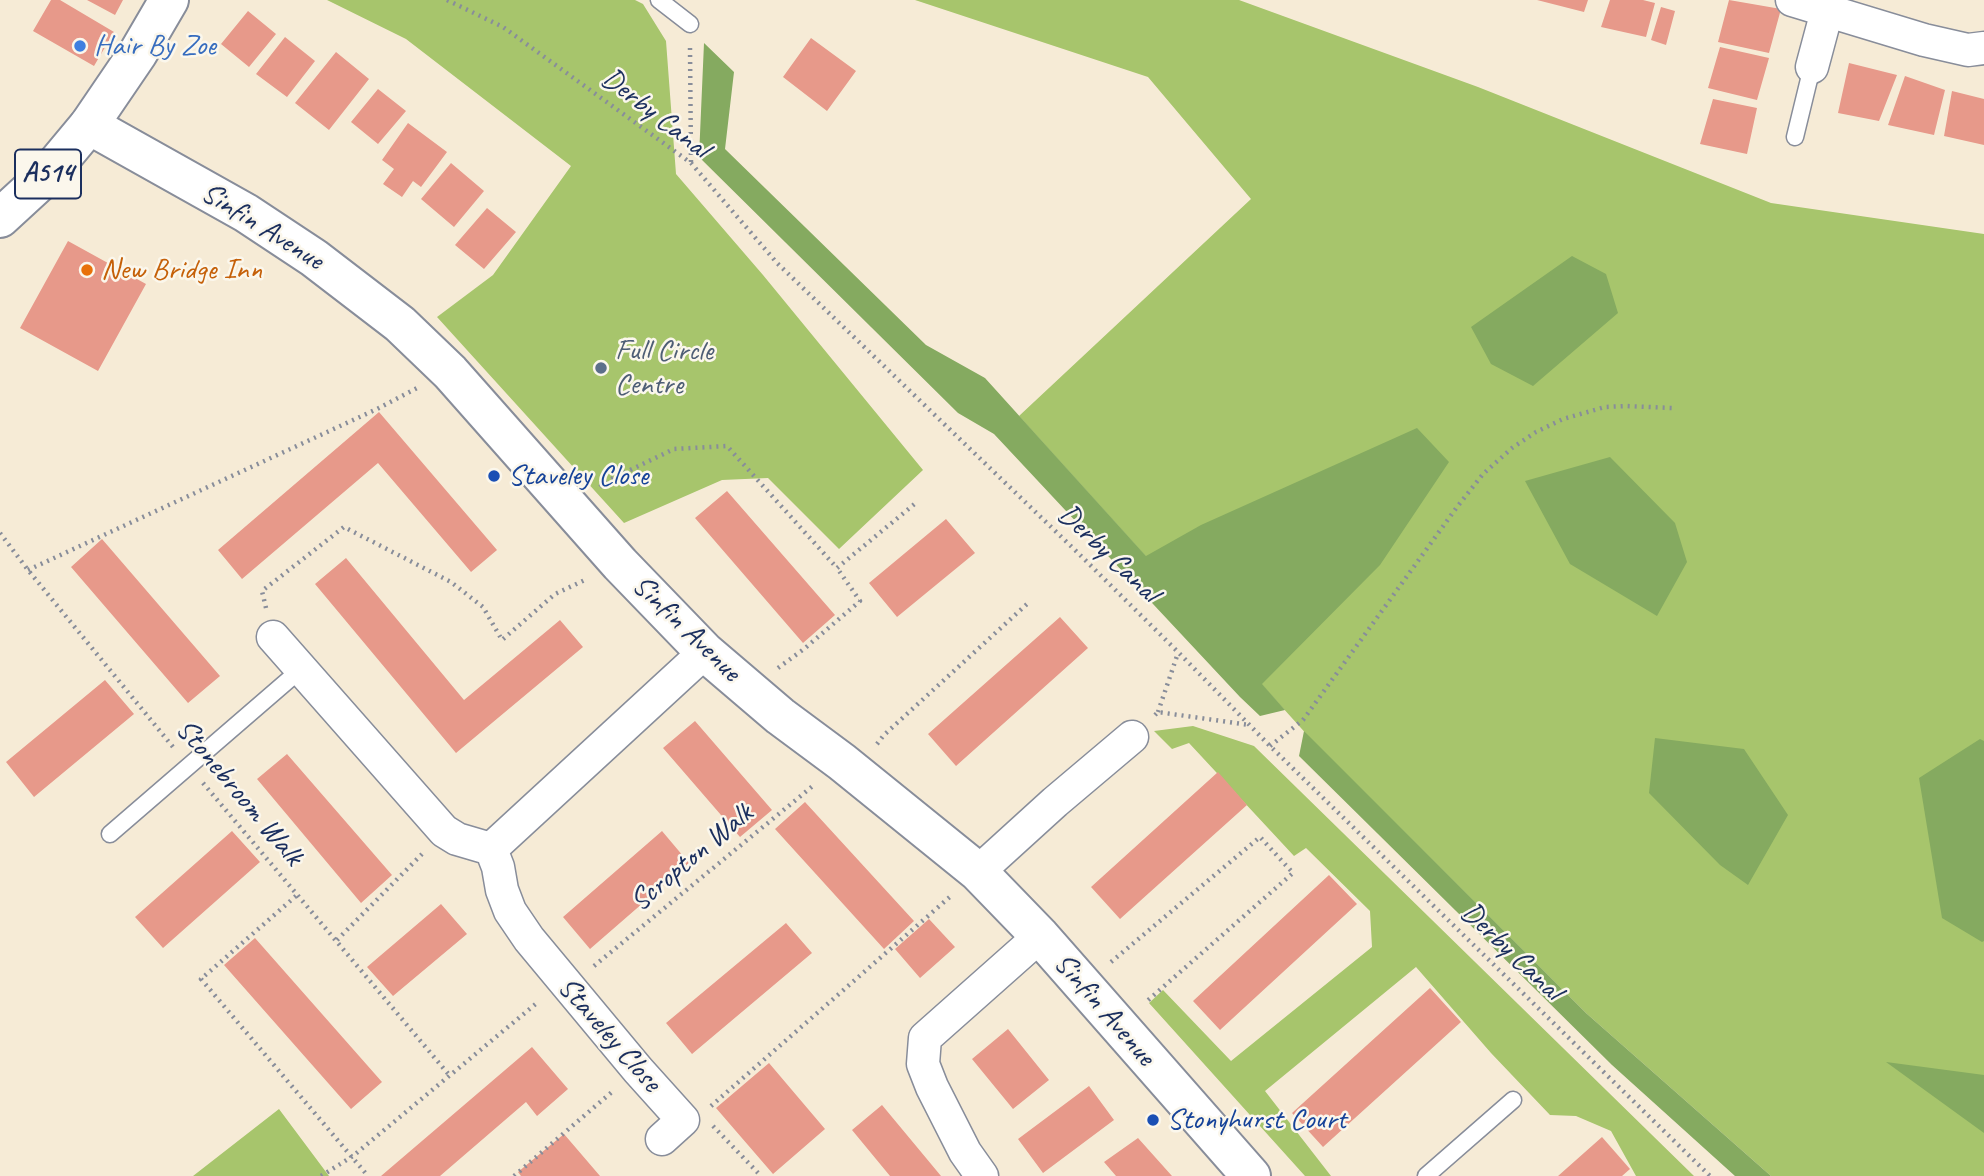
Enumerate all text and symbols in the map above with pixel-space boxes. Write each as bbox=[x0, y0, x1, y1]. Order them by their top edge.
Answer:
place label: Hair By Zoe bbox=[94, 28, 216, 64]
marker: Hair By Zoe bbox=[72, 38, 88, 54]
street label: Derby Canal bbox=[594, 61, 716, 167]
road number: A514 bbox=[15, 150, 81, 198]
street label: Sinfin Avenue bbox=[194, 175, 330, 279]
place label: New Bridge Inn bbox=[101, 252, 262, 288]
marker: New Bridge Inn bbox=[79, 262, 95, 278]
place label: Full Circle Centre bbox=[615, 333, 713, 404]
marker: Full Circle Centre bbox=[593, 360, 609, 376]
place label: Staveley Close bbox=[508, 458, 648, 494]
marker: Staveley Close bbox=[486, 468, 502, 484]
street label: Derby Canal bbox=[1050, 497, 1166, 611]
street label: Sinfin Avenue bbox=[624, 568, 748, 690]
street label: Stonebroom Walk bbox=[167, 712, 311, 874]
street label: Scropton Walk bbox=[623, 796, 761, 920]
street label: Derby Canal bbox=[1453, 895, 1569, 1009]
street label: Sinfin Avenue bbox=[1045, 946, 1163, 1074]
street label: Staveley Close bbox=[549, 970, 669, 1100]
place label: Stonyhurst Court bbox=[1167, 1102, 1346, 1138]
marker: Stonyhurst Court bbox=[1145, 1112, 1161, 1128]

